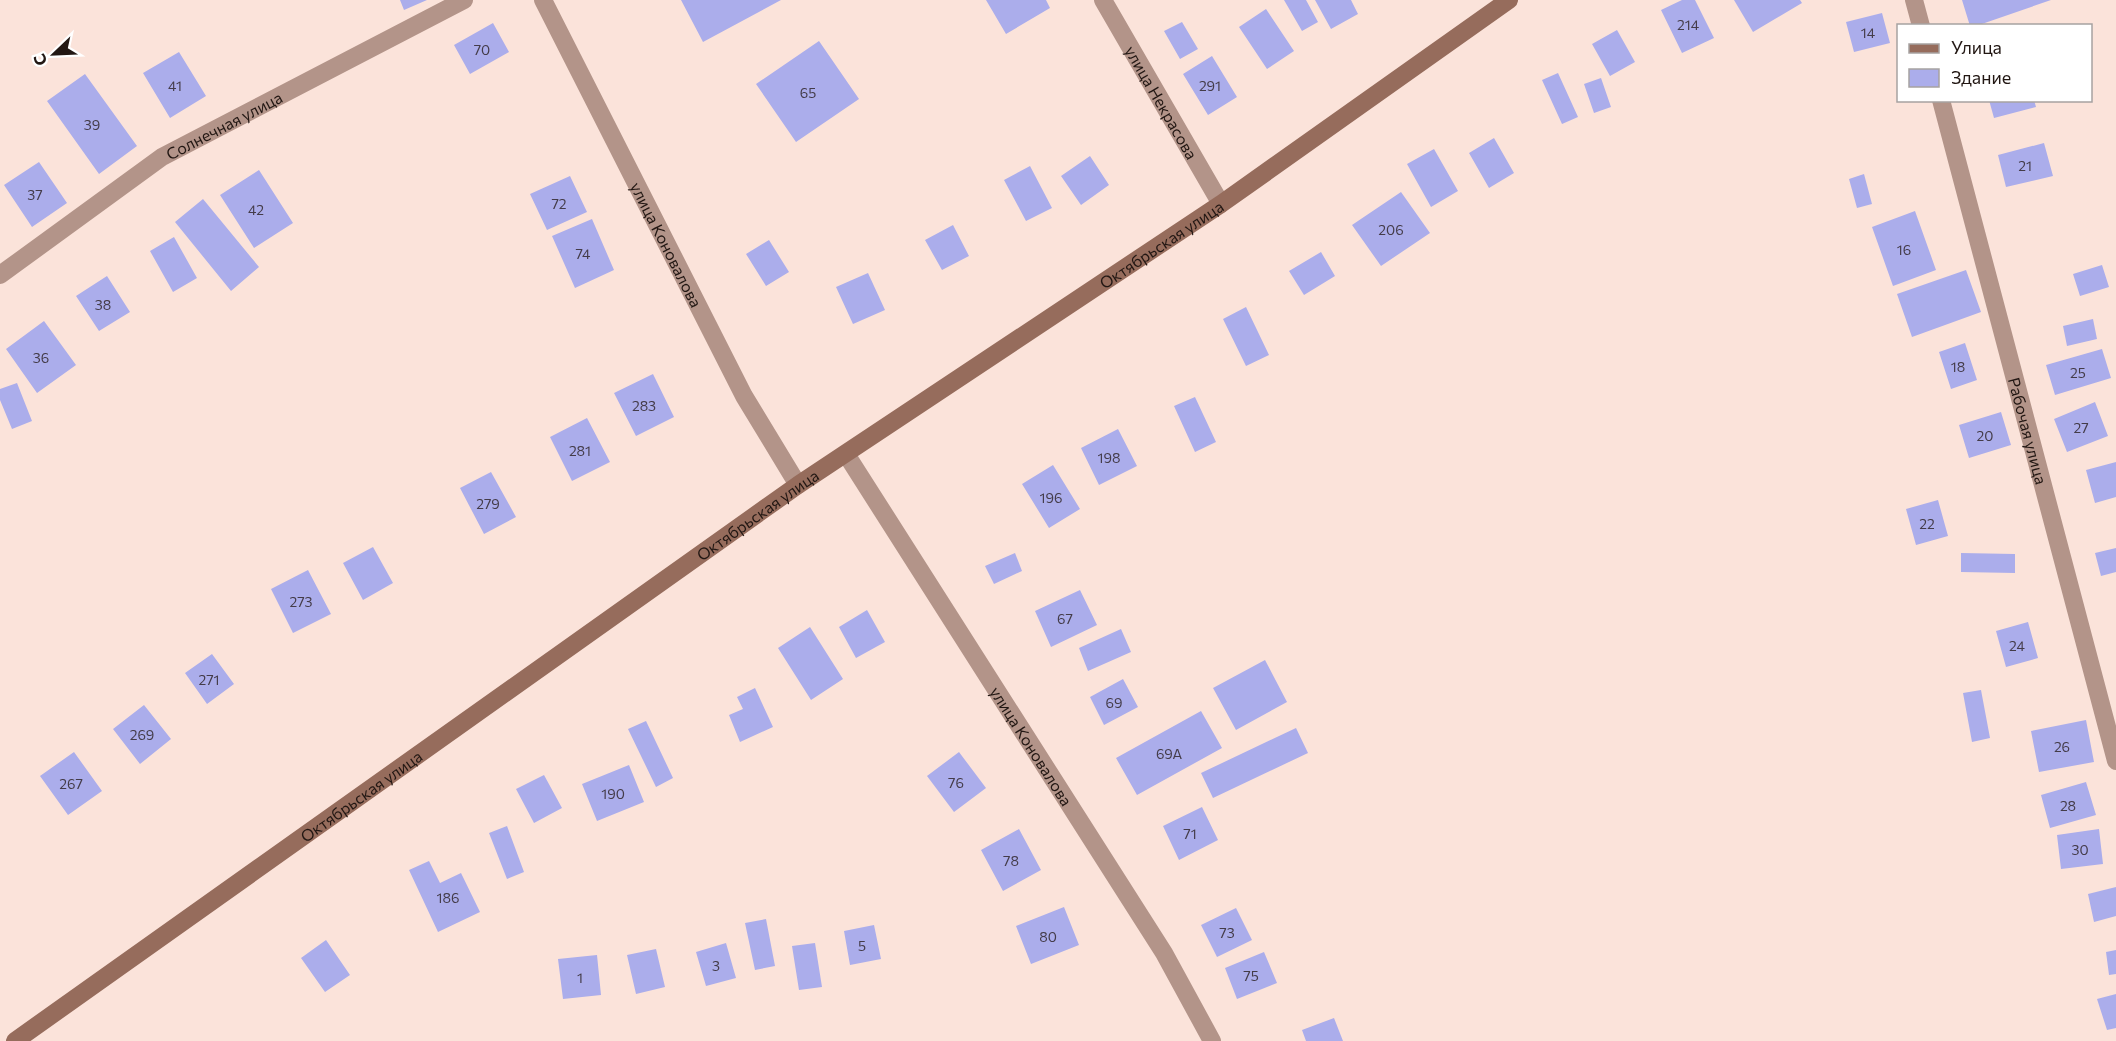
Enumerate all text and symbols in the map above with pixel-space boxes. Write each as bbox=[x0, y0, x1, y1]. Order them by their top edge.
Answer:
house number: 214 bbox=[1677, 16, 1700, 33]
north arrow bbox=[24, 24, 84, 84]
house number: 14 bbox=[1861, 24, 1876, 41]
legend bbox=[1897, 24, 2092, 102]
text: Улица bbox=[1951, 36, 2002, 58]
house number: 70 bbox=[474, 41, 490, 58]
street label: улица Некрасова bbox=[1122, 42, 1202, 162]
text: С bbox=[29, 51, 51, 69]
text: Здание bbox=[1951, 66, 2011, 88]
house number: 41 bbox=[168, 77, 182, 94]
house number: 291 bbox=[1199, 77, 1221, 94]
house number: 65 bbox=[800, 84, 816, 101]
street label: Солнечная улица bbox=[162, 87, 285, 163]
house number: 39 bbox=[84, 116, 100, 133]
house number: 21 bbox=[2018, 157, 2032, 174]
street label: улица Коновалова bbox=[627, 179, 707, 310]
house number: 37 bbox=[27, 186, 43, 203]
house number: 72 bbox=[551, 195, 567, 212]
street label: Октябрьская улица bbox=[1095, 196, 1227, 292]
house number: 42 bbox=[248, 201, 264, 218]
house number: 206 bbox=[1378, 221, 1404, 238]
house number: 16 bbox=[1897, 241, 1911, 258]
house number: 74 bbox=[576, 245, 591, 262]
house number: 38 bbox=[95, 296, 111, 313]
house number: 36 bbox=[33, 349, 49, 366]
house number: 18 bbox=[1951, 358, 1965, 375]
house number: 25 bbox=[2070, 364, 2086, 381]
street label: Рабочая улица bbox=[2005, 375, 2052, 486]
house number: 283 bbox=[632, 397, 656, 414]
house number: 27 bbox=[2073, 419, 2089, 436]
house number: 20 bbox=[1977, 427, 1993, 444]
house number: 281 bbox=[569, 442, 591, 459]
house number: 198 bbox=[1098, 449, 1120, 466]
street label: Октябрьская улица bbox=[692, 465, 822, 564]
house number: 196 bbox=[1040, 489, 1062, 506]
house number: 279 bbox=[476, 495, 500, 512]
house number: 22 bbox=[1919, 515, 1935, 532]
house number: 273 bbox=[289, 593, 313, 610]
house number: 67 bbox=[1057, 610, 1073, 627]
house number: 24 bbox=[2009, 637, 2026, 654]
house number: 271 bbox=[198, 671, 220, 688]
street label: улица Коновалова bbox=[987, 683, 1077, 809]
house number: 69 bbox=[1106, 694, 1122, 711]
house number: 269 bbox=[130, 726, 154, 743]
house number: 26 bbox=[2054, 738, 2070, 755]
house number: 69А bbox=[1156, 745, 1182, 762]
street label: Октябрьская улица bbox=[296, 746, 425, 845]
house number: 76 bbox=[948, 774, 964, 791]
house number: 267 bbox=[59, 775, 83, 792]
house number: 190 bbox=[601, 785, 625, 802]
house number: 28 bbox=[2060, 797, 2076, 814]
house number: 71 bbox=[1183, 825, 1197, 842]
house number: 30 bbox=[2071, 841, 2089, 858]
house number: 78 bbox=[1003, 852, 1019, 869]
house number: 186 bbox=[437, 889, 459, 906]
house number: 73 bbox=[1219, 924, 1235, 941]
house number: 80 bbox=[1039, 928, 1057, 945]
house number: 5 bbox=[858, 937, 866, 954]
house number: 3 bbox=[712, 957, 720, 974]
house number: 75 bbox=[1243, 967, 1259, 984]
house number: 1 bbox=[577, 969, 583, 986]

